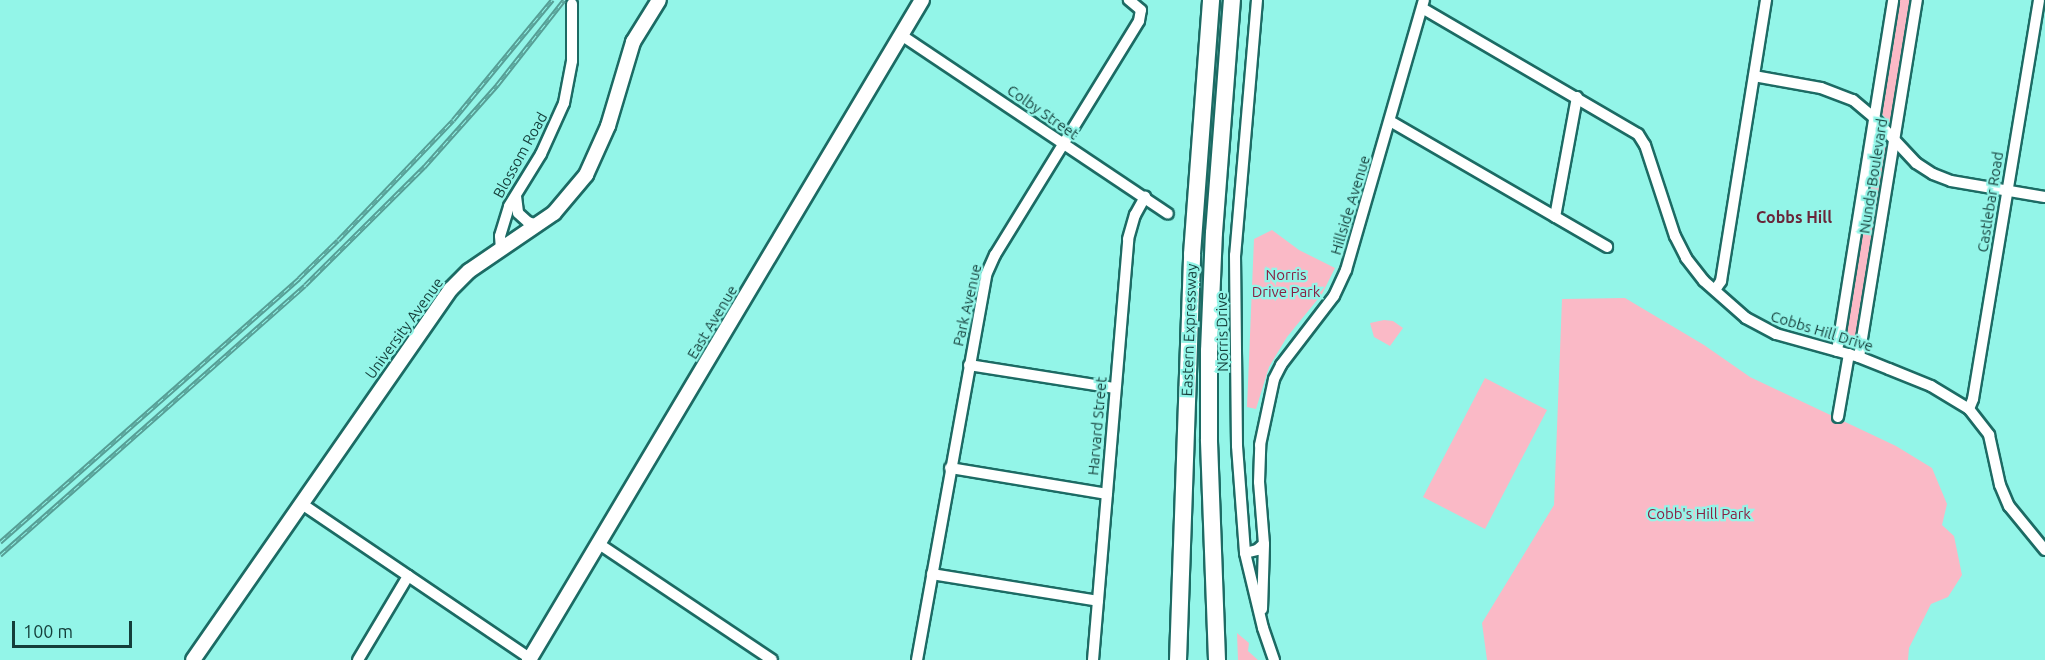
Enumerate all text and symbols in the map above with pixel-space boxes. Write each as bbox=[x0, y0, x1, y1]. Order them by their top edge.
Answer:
street label: Colby Street bbox=[1004, 81, 1082, 143]
street label: Blossom Road bbox=[489, 109, 551, 201]
street label: Nunda Boulevard bbox=[1855, 117, 1891, 235]
street label: Castlebar Road bbox=[1973, 150, 2007, 254]
street label: Hillside Avenue bbox=[1326, 153, 1374, 257]
district label: Cobbs Hill bbox=[1756, 207, 1832, 227]
street label: Park Avenue bbox=[949, 262, 985, 348]
street label: Eastern Expressway bbox=[1178, 263, 1200, 397]
park label: Norris Drive Park bbox=[1252, 265, 1320, 300]
street label: University Avenue bbox=[361, 274, 447, 382]
street label: East Avenue bbox=[683, 282, 741, 362]
street label: Norris Drive bbox=[1212, 292, 1232, 372]
street label: Cobbs Hill Drive bbox=[1769, 307, 1875, 355]
street label: Harvard Street bbox=[1084, 376, 1110, 476]
park label: Cobb's Hill Park bbox=[1647, 505, 1751, 523]
scale bar bbox=[15, 609, 135, 647]
text: 100 m bbox=[23, 621, 73, 641]

